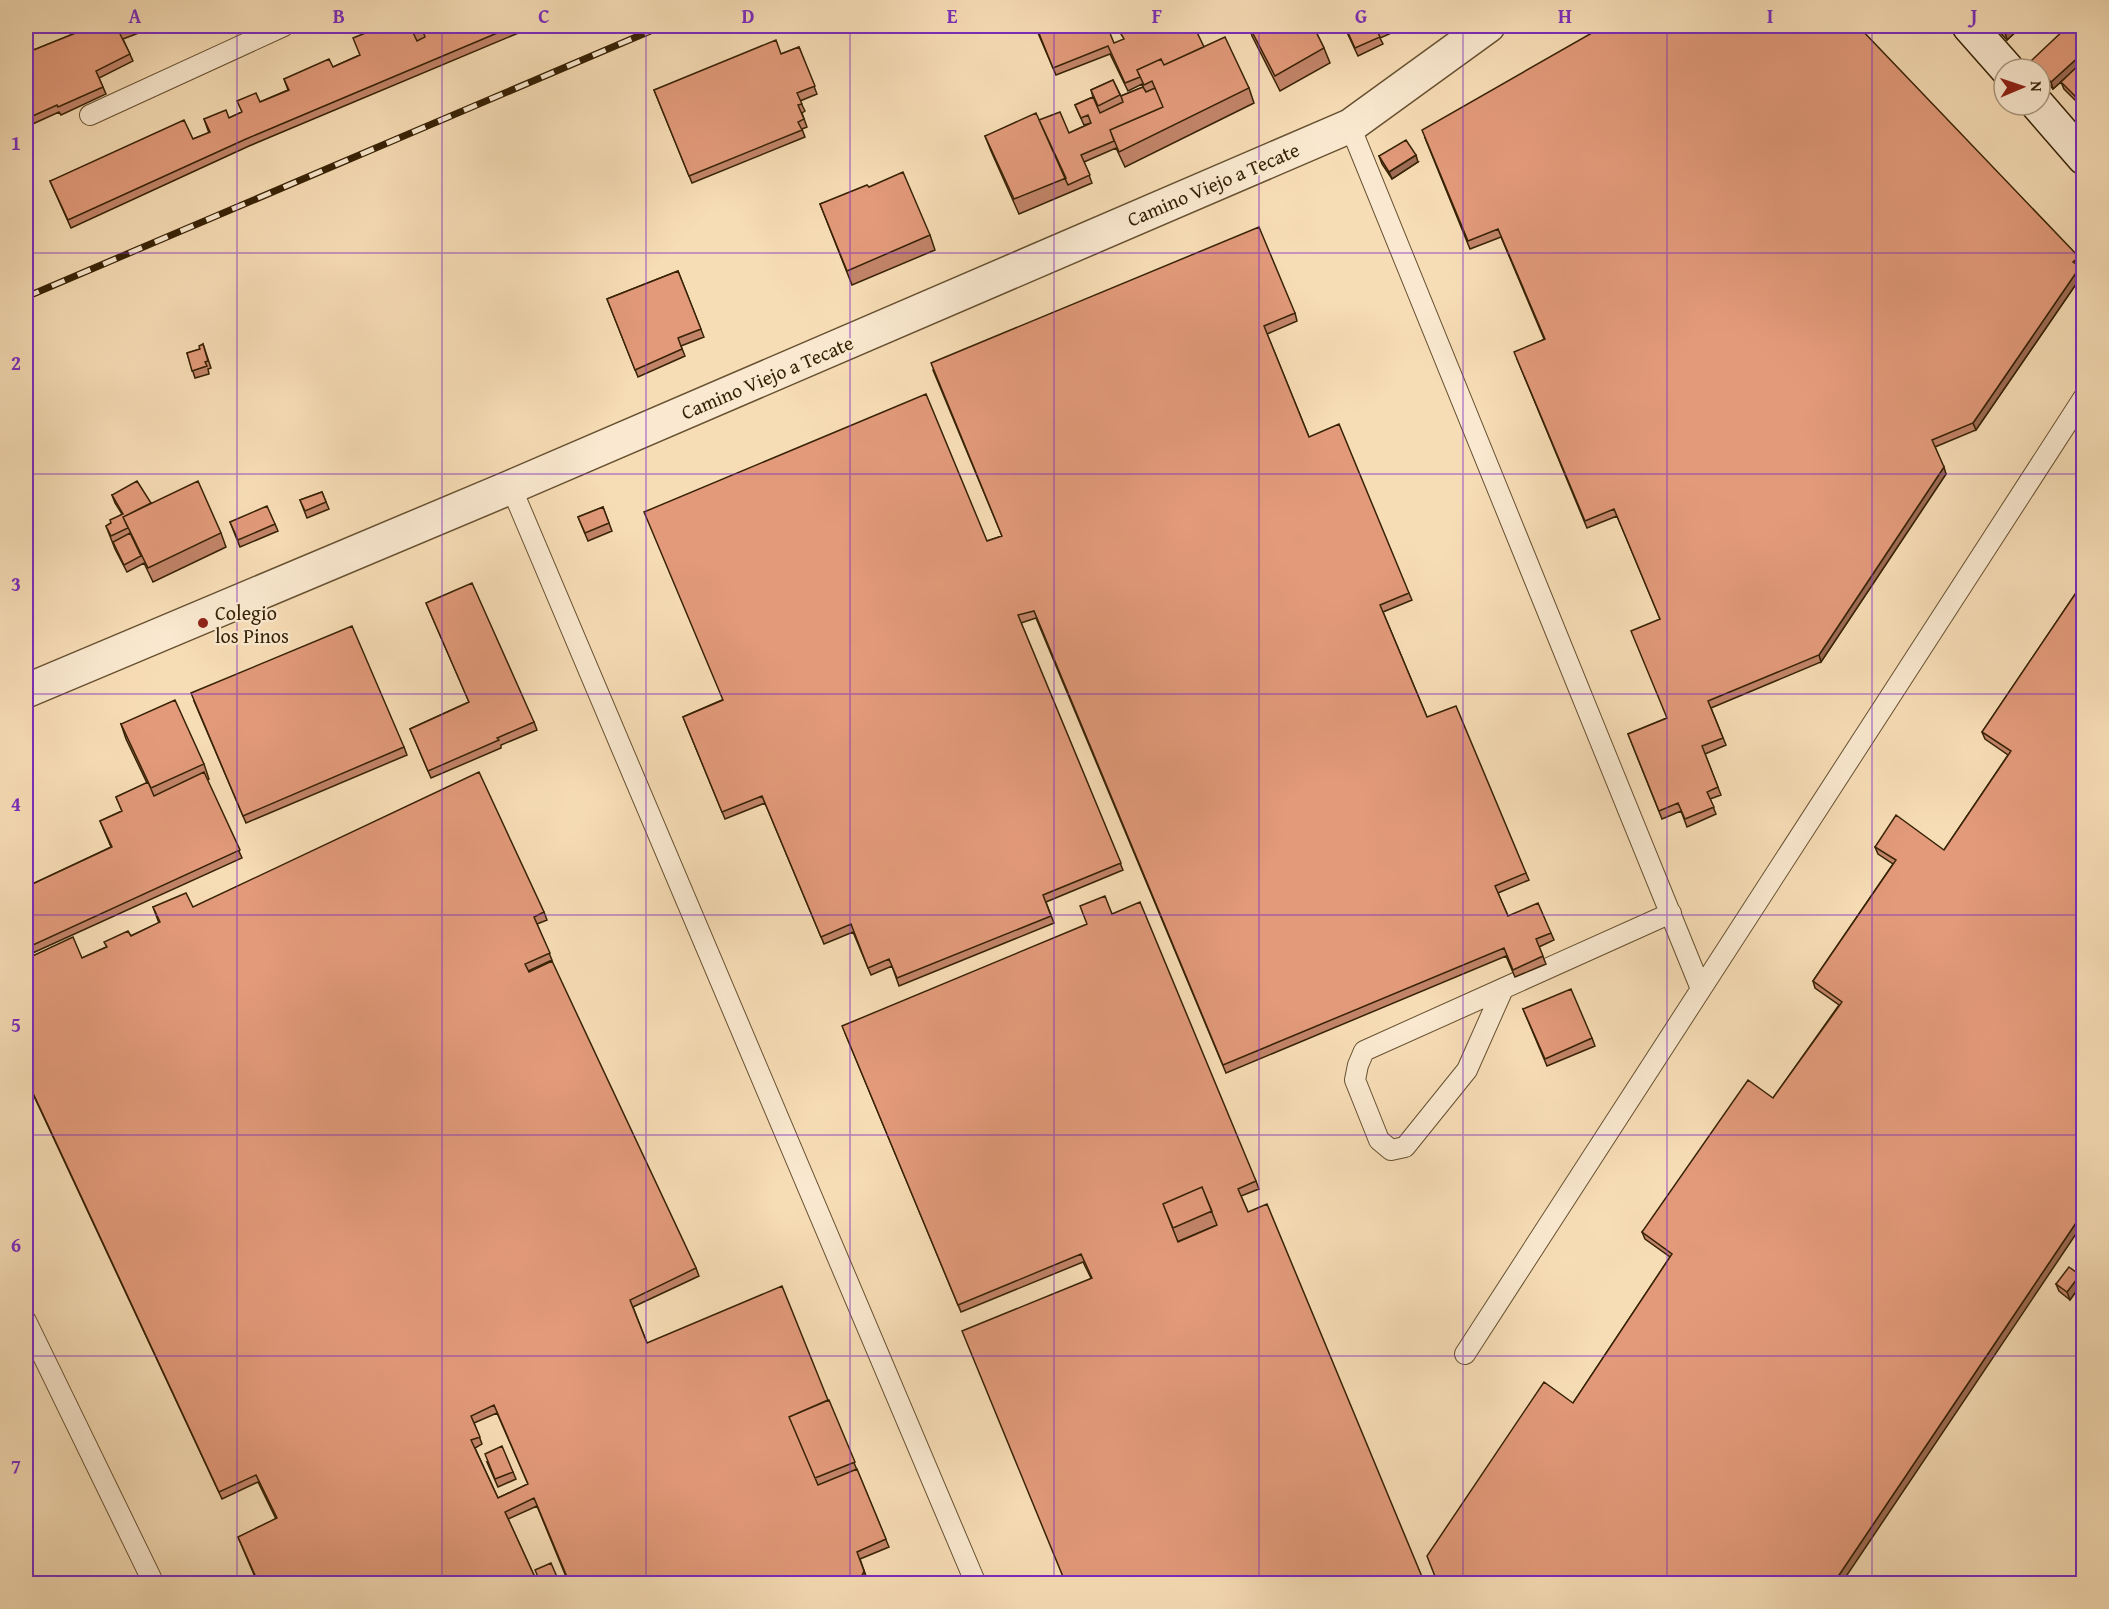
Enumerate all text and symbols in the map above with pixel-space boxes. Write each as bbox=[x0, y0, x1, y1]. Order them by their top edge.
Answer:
text: A bbox=[129, 1, 142, 30]
text: B bbox=[333, 1, 345, 30]
text: C bbox=[538, 1, 550, 30]
text: D bbox=[741, 1, 755, 30]
text: E bbox=[947, 1, 958, 30]
text: F bbox=[1152, 1, 1162, 30]
text: G bbox=[1355, 1, 1367, 30]
text: H bbox=[1558, 1, 1572, 30]
text: I bbox=[1767, 1, 1773, 30]
text: J bbox=[1968, 1, 1978, 30]
north arrow bbox=[1992, 57, 2052, 117]
text: N bbox=[2025, 81, 2049, 93]
text: 1 bbox=[11, 128, 21, 157]
street label: Camino Viejo a Tecate bbox=[1122, 135, 1304, 233]
street label: Camino Viejo a Tecate bbox=[676, 328, 858, 426]
text: 2 bbox=[11, 348, 21, 377]
text: 3 bbox=[11, 569, 21, 598]
place label: Colegio los Pinos bbox=[215, 598, 289, 650]
marker: Colegio los Pinos bbox=[196, 616, 210, 630]
text: 4 bbox=[11, 789, 21, 818]
text: 5 bbox=[11, 1010, 21, 1039]
text: 6 bbox=[11, 1230, 21, 1259]
text: 7 bbox=[11, 1451, 21, 1480]

